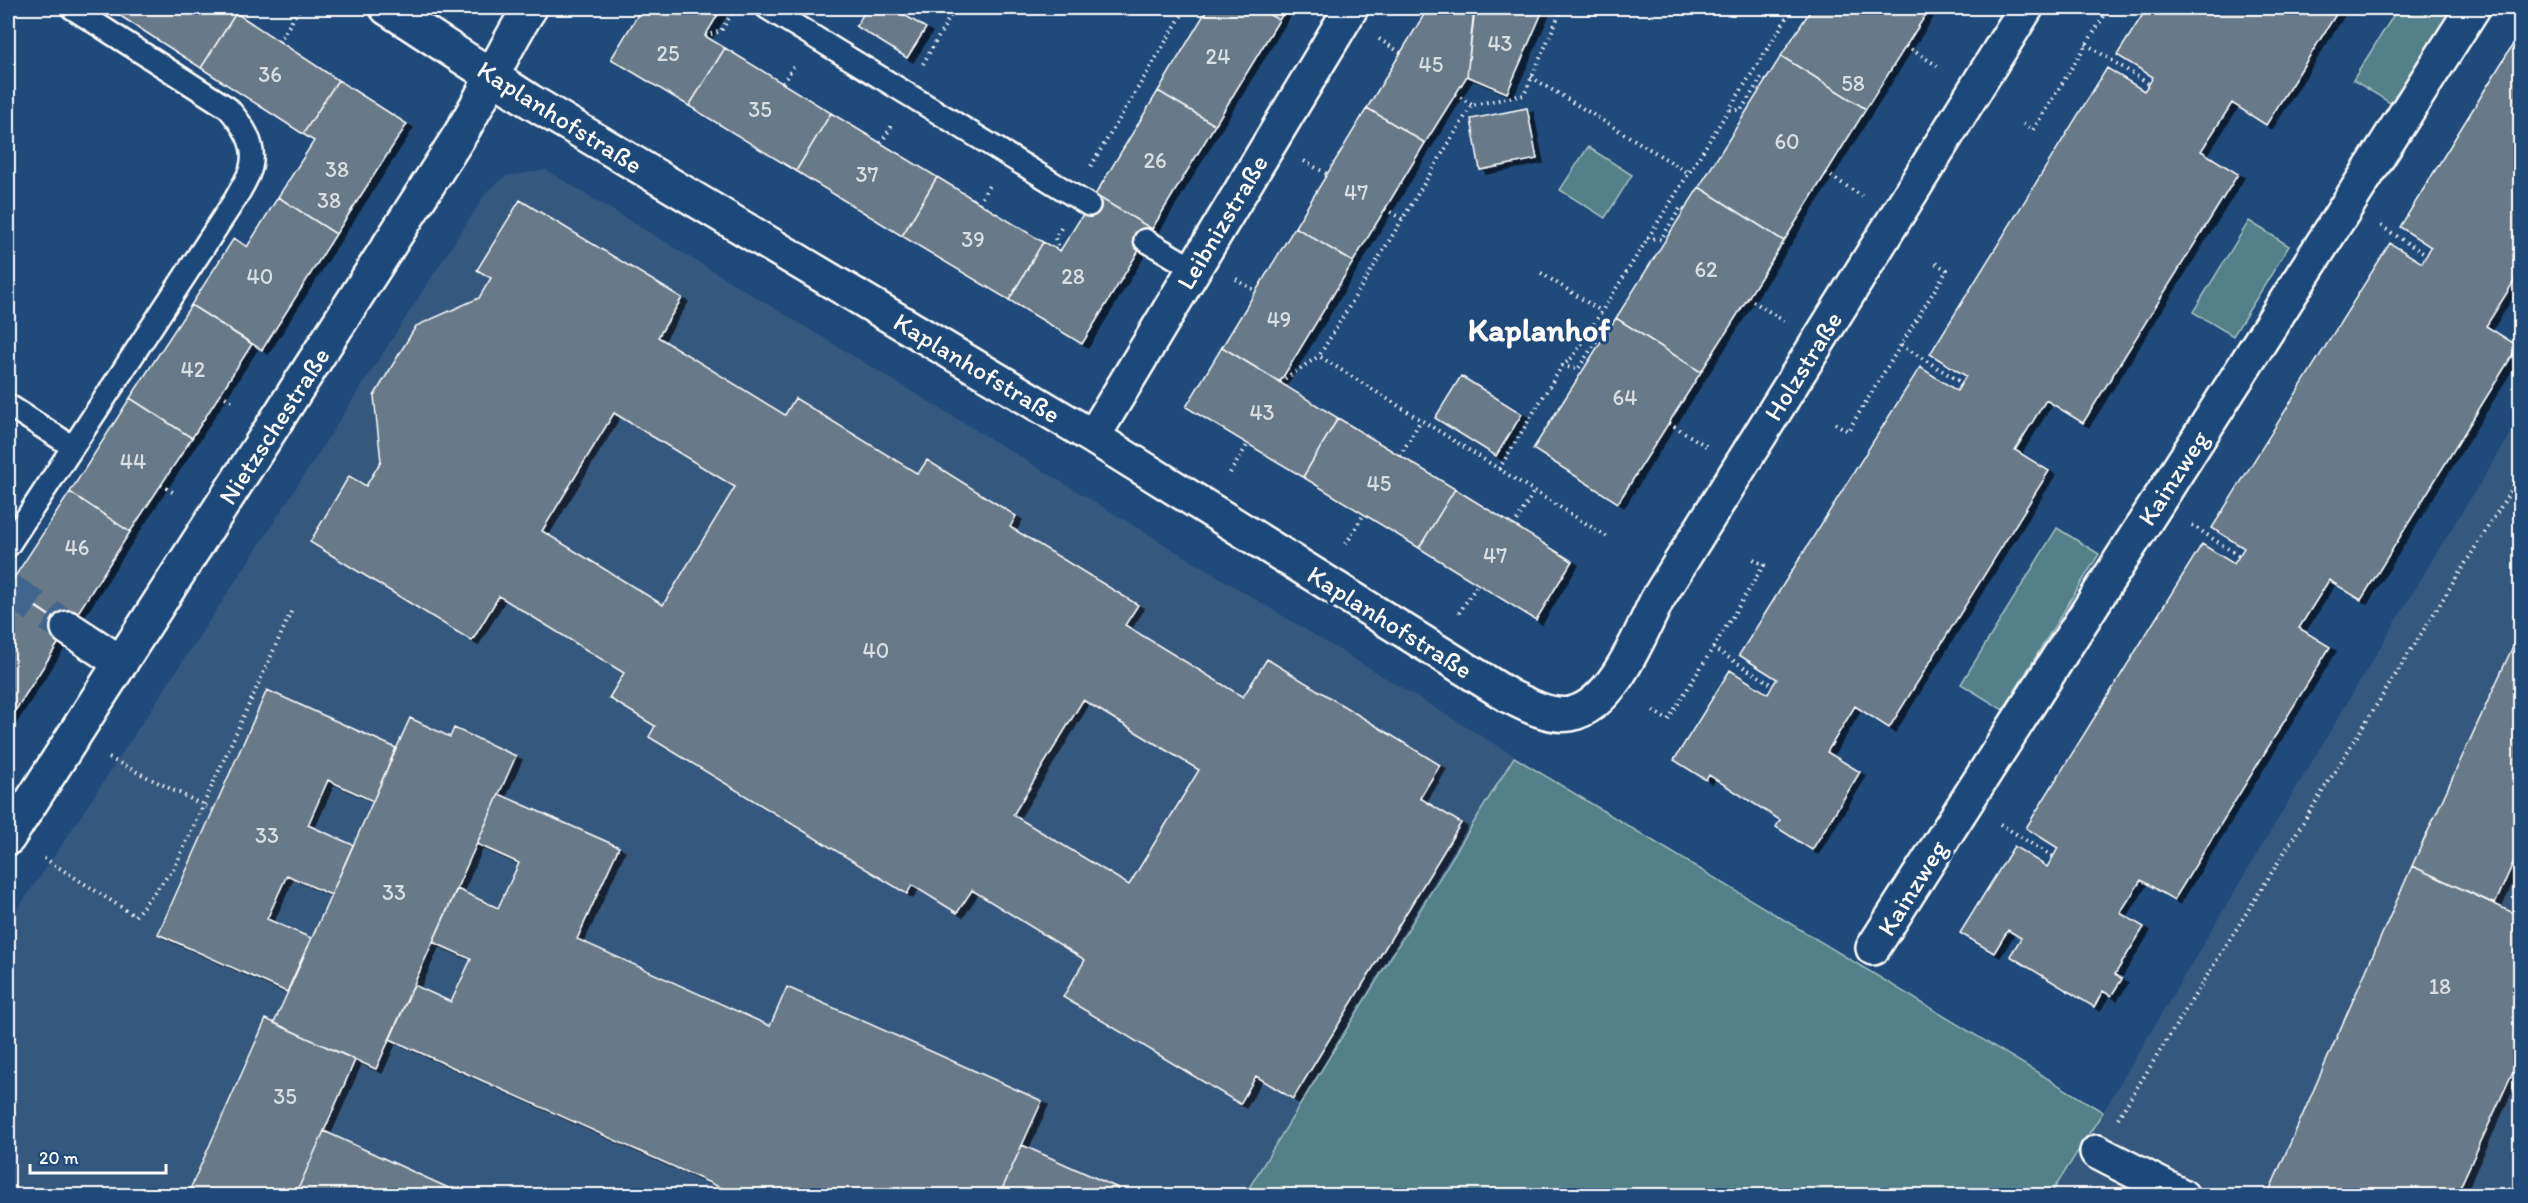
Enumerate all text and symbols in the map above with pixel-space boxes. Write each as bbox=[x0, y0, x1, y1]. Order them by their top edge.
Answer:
house number: 43 bbox=[1487, 30, 1513, 57]
house number: 25 bbox=[656, 40, 680, 67]
house number: 24 bbox=[1206, 43, 1230, 70]
house number: 45 bbox=[1419, 51, 1443, 78]
street label: Kaplanhofstraße bbox=[471, 53, 649, 181]
house number: 36 bbox=[258, 61, 282, 88]
house number: 58 bbox=[1841, 70, 1865, 97]
house number: 35 bbox=[748, 96, 772, 123]
house number: 60 bbox=[1774, 128, 1800, 155]
house number: 26 bbox=[1143, 147, 1167, 174]
street label: Leibnizstraße bbox=[1169, 149, 1275, 295]
house number: 38 bbox=[325, 156, 349, 183]
house number: 37 bbox=[856, 161, 879, 188]
house number: 47 bbox=[1344, 179, 1368, 206]
house number: 38 bbox=[317, 187, 341, 214]
house number: 39 bbox=[961, 226, 985, 253]
house number: 62 bbox=[1694, 256, 1718, 283]
house number: 40 bbox=[247, 263, 273, 290]
house number: 28 bbox=[1061, 263, 1085, 290]
street label: Holzstraße bbox=[1757, 305, 1849, 427]
street label: Kaplanhofstraße bbox=[888, 306, 1066, 430]
house number: 49 bbox=[1267, 306, 1291, 333]
district label: Kaplanhof bbox=[1468, 311, 1611, 349]
street label: Nietzschestraße bbox=[211, 341, 337, 511]
house number: 42 bbox=[181, 356, 206, 383]
house number: 64 bbox=[1613, 384, 1637, 411]
house number: 43 bbox=[1249, 399, 1275, 426]
street label: Kainzweg bbox=[2130, 424, 2216, 532]
house number: 44 bbox=[120, 448, 146, 475]
house number: 45 bbox=[1367, 470, 1391, 497]
house number: 46 bbox=[65, 534, 89, 561]
house number: 47 bbox=[1483, 542, 1507, 569]
street label: Kaplanhofstraße bbox=[1301, 558, 1479, 686]
house number: 40 bbox=[863, 637, 889, 664]
house number: 33 bbox=[255, 822, 279, 849]
street label: Kainzweg bbox=[1870, 834, 1954, 942]
house number: 33 bbox=[382, 879, 406, 906]
house number: 18 bbox=[2429, 973, 2451, 1000]
house number: 35 bbox=[273, 1083, 297, 1110]
scale bar bbox=[30, 1137, 166, 1175]
text: 20 m bbox=[39, 1147, 79, 1169]

